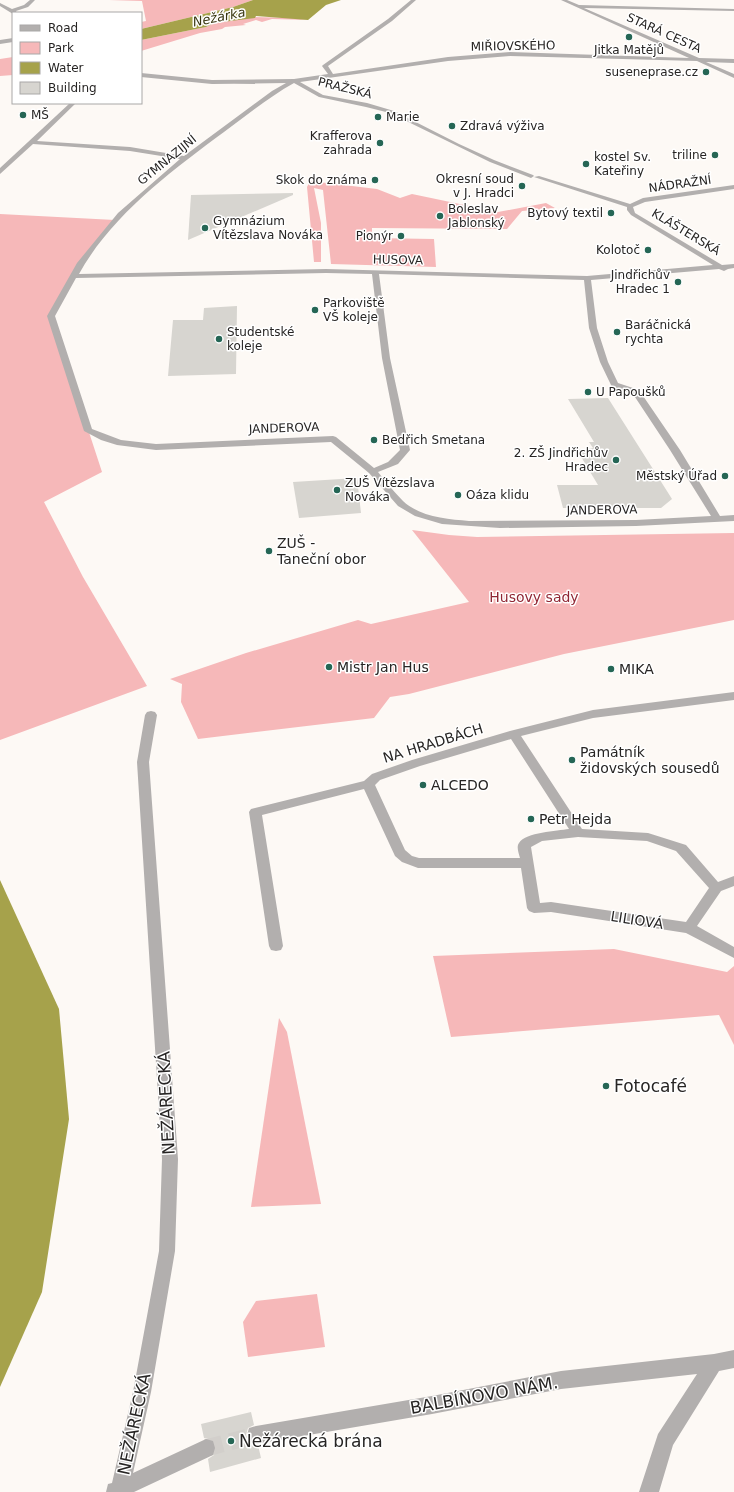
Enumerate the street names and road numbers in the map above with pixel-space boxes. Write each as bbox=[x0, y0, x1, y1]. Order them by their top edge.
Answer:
street label: STARÁ CESTA bbox=[624, 9, 705, 56]
street label: MIŘIOVSKÉHO bbox=[470, 37, 555, 54]
street label: PRAŽSKÁ bbox=[317, 74, 374, 102]
street label: GYMNAZIJNÍ bbox=[134, 131, 199, 188]
street label: NÁDRAŽNÍ bbox=[648, 172, 713, 195]
street label: KLÁŠTERSKÁ bbox=[649, 205, 724, 258]
street label: HUSOVA bbox=[373, 253, 424, 267]
street label: JANDEROVA bbox=[247, 420, 320, 436]
street label: JANDEROVA bbox=[566, 502, 638, 518]
street label: NA HRADBÁCH bbox=[381, 720, 485, 766]
street label: LILIOVÁ bbox=[610, 908, 665, 932]
street label: NEŽÁRECKÁ bbox=[152, 1050, 179, 1155]
street label: NEŽÁRECKÁ bbox=[112, 1371, 155, 1477]
street label: BALBÍNOVO NÁM. bbox=[408, 1371, 559, 1418]

